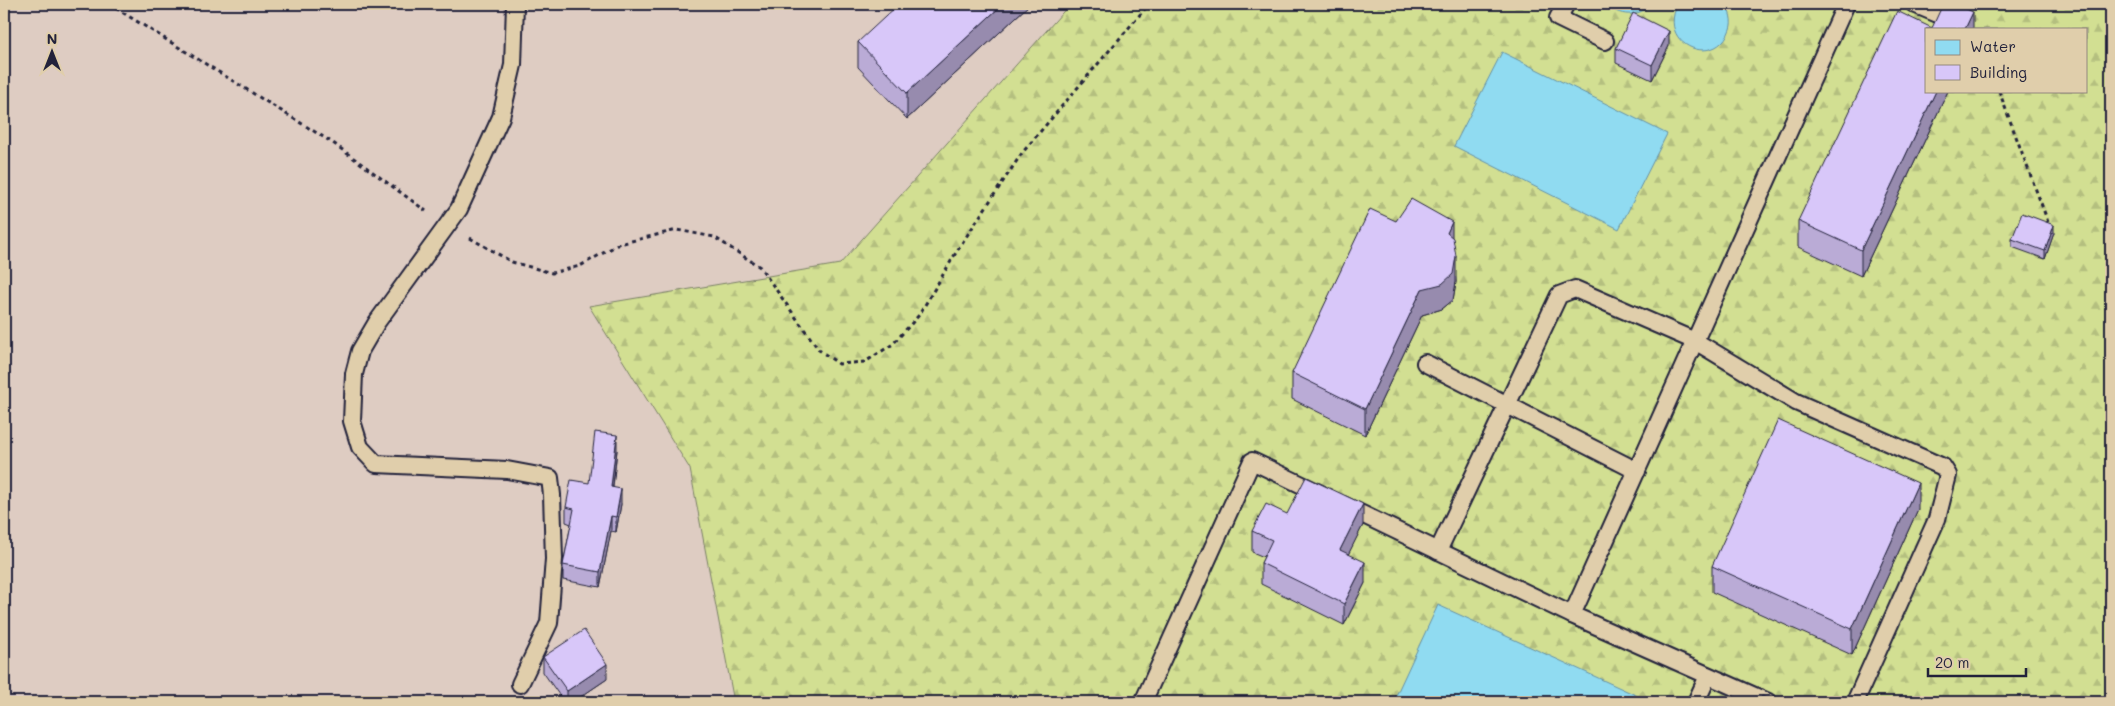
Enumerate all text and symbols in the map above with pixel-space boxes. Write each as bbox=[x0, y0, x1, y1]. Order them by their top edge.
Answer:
north arrow bbox=[28, 28, 78, 78]
legend bbox=[1925, 28, 2088, 92]
text: N bbox=[47, 29, 57, 48]
text: Water bbox=[1970, 36, 2016, 56]
text: Building bbox=[1970, 62, 2027, 82]
scale bar bbox=[1928, 646, 2025, 678]
text: 20 m bbox=[1935, 652, 1969, 672]

